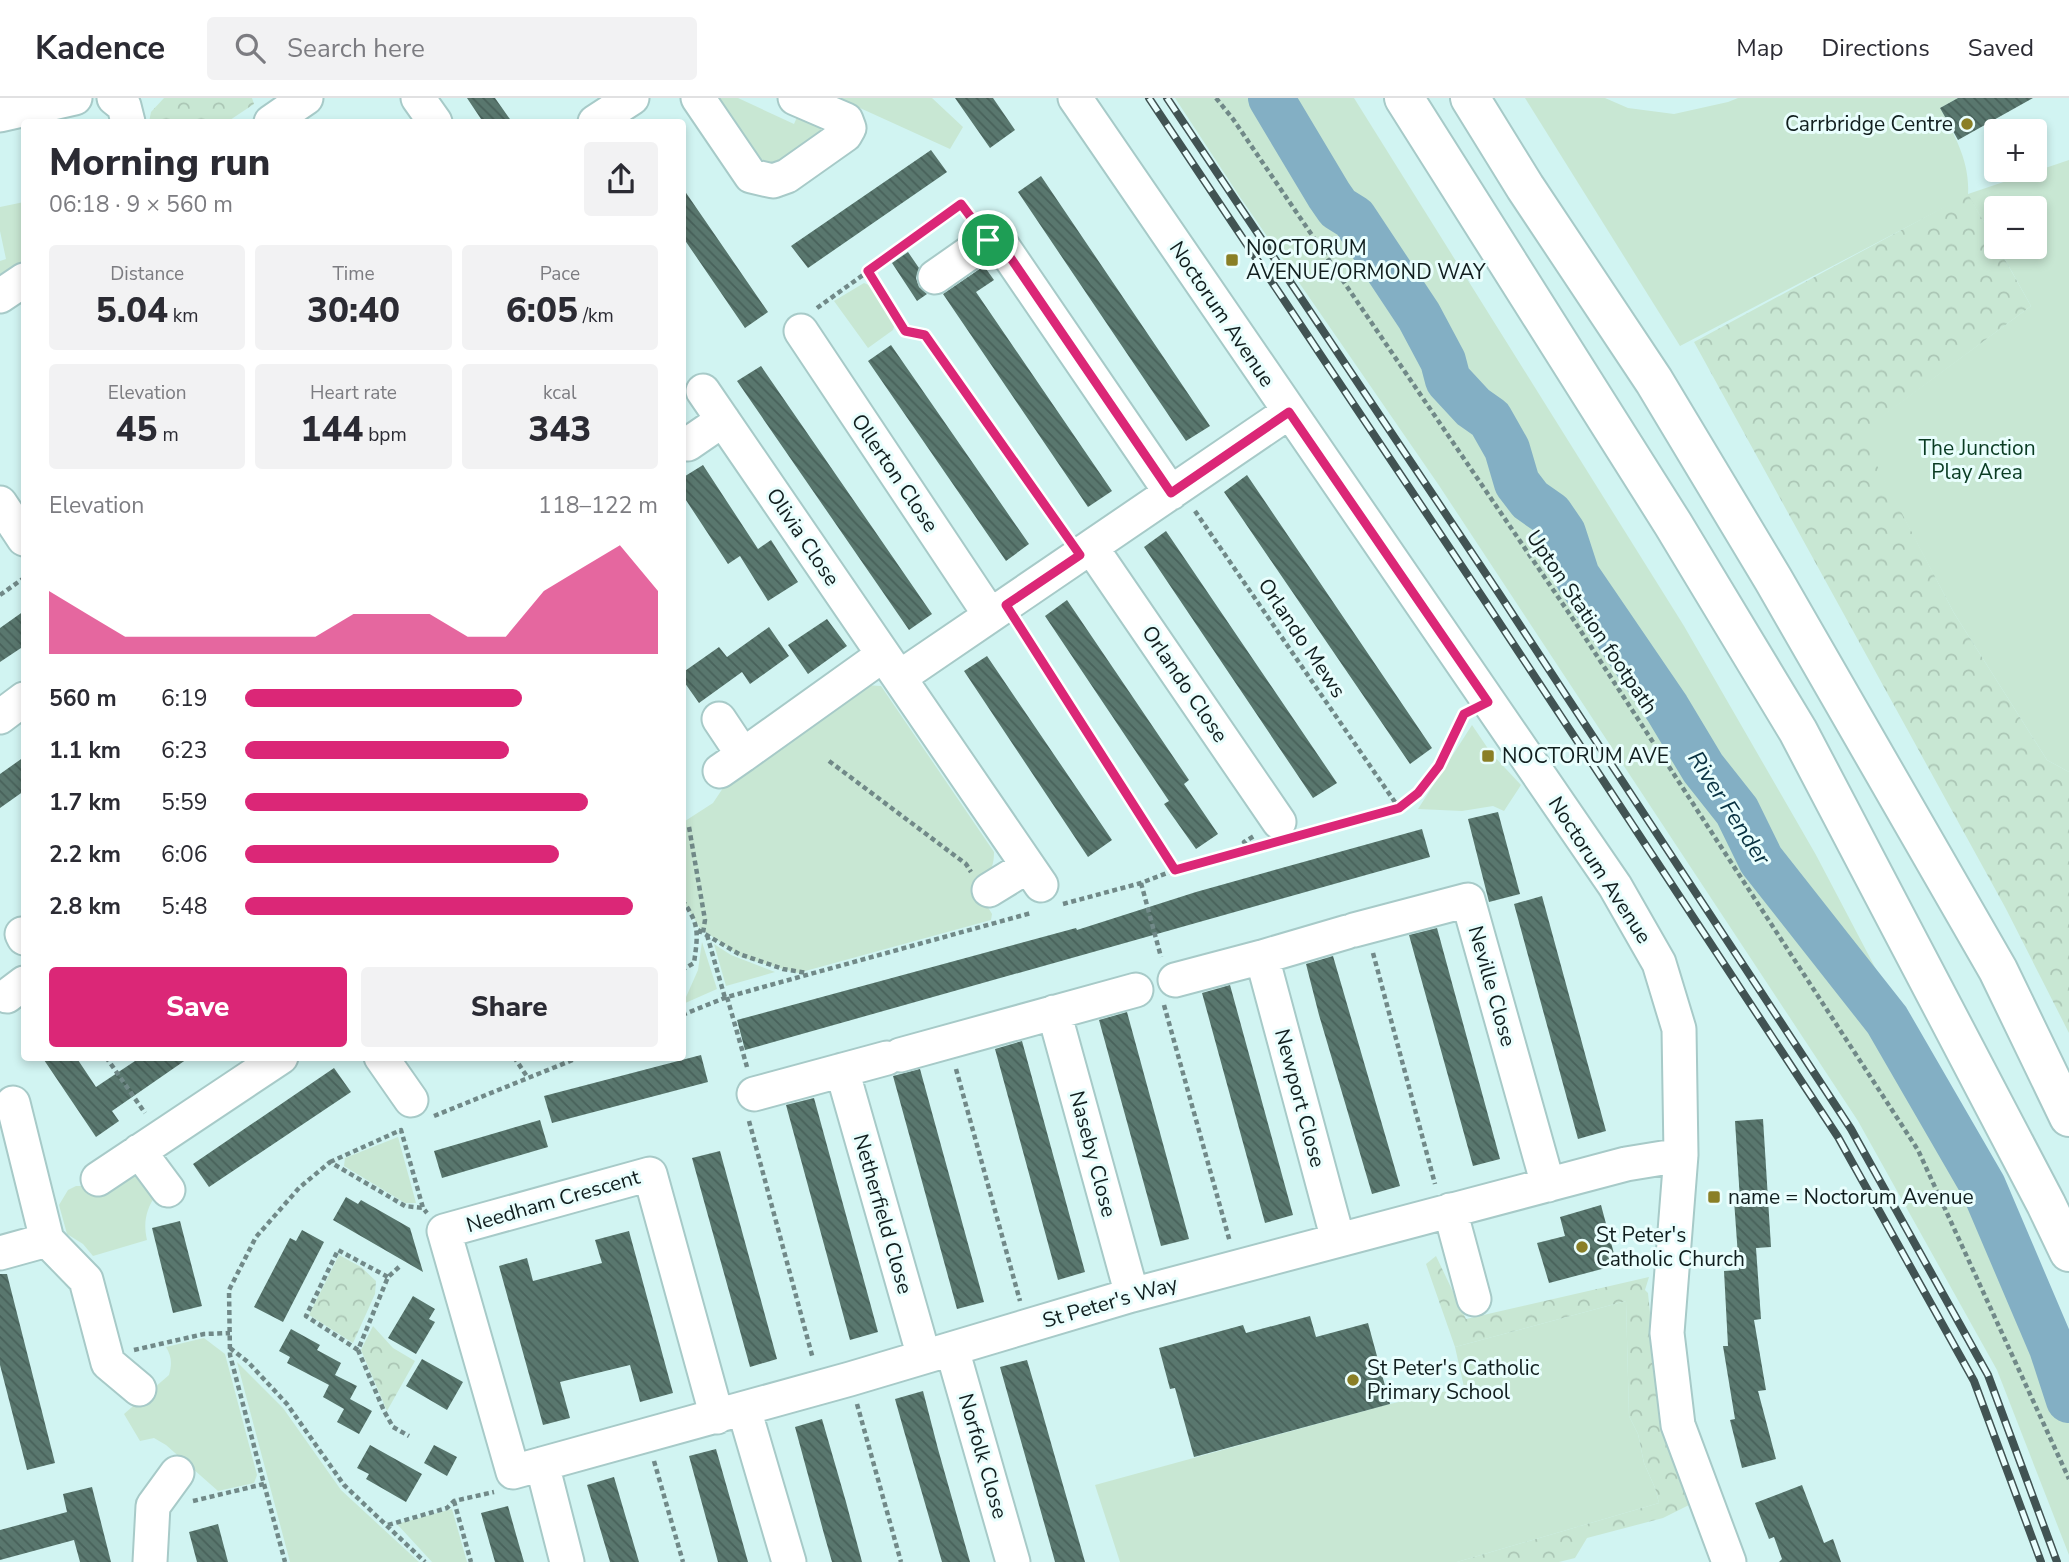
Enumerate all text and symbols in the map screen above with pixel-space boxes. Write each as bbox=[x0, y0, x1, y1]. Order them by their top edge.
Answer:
search box bbox=[207, 17, 697, 80]
text: Kadence bbox=[35, 26, 165, 71]
icon: search bbox=[231, 29, 269, 67]
text: Search here bbox=[287, 31, 425, 66]
text: Map bbox=[1736, 32, 1783, 64]
text: Directions bbox=[1821, 32, 1930, 64]
text: Saved bbox=[1968, 32, 2034, 64]
place label: Carrbridge Centre bbox=[1785, 110, 1953, 138]
marker: Carrbridge Centre bbox=[1959, 116, 1975, 132]
map controls bbox=[1984, 119, 2047, 259]
button: + bbox=[1984, 119, 2047, 182]
text: Morning run bbox=[49, 137, 270, 188]
button: share bbox=[584, 142, 658, 216]
text: 06:18 · 9 × 560 m bbox=[49, 189, 233, 220]
button: − bbox=[1984, 196, 2047, 259]
pin bbox=[958, 210, 1018, 270]
icon: arrive bbox=[969, 221, 1007, 259]
place label: NOCTORUM AVENUE/ORMOND WAY bbox=[1246, 234, 1486, 286]
street label: Noctorum Avenue bbox=[1163, 236, 1281, 392]
marker: NOCTORUM AVENUE/ORMOND WAY bbox=[1224, 252, 1240, 268]
text: Distance bbox=[110, 261, 184, 287]
text: Time bbox=[332, 261, 375, 287]
text: Pace bbox=[540, 261, 580, 287]
text: 5.04 bbox=[96, 287, 168, 334]
text: 30:40 bbox=[307, 287, 400, 334]
text: 6:05 bbox=[506, 287, 578, 334]
text: km bbox=[168, 303, 199, 329]
text: /km bbox=[578, 303, 614, 329]
text: Elevation bbox=[108, 380, 187, 406]
text: Heart rate bbox=[310, 380, 397, 406]
text: kcal bbox=[543, 380, 577, 406]
text: 45 bbox=[116, 406, 158, 453]
text: 144 bbox=[300, 406, 363, 453]
text: 343 bbox=[528, 406, 591, 453]
street label: Ollerton Close bbox=[845, 408, 945, 538]
text: m bbox=[158, 422, 179, 448]
text: bpm bbox=[363, 422, 407, 448]
park label: The Junction Play Area bbox=[1918, 434, 2036, 486]
street label: Olivia Close bbox=[760, 482, 846, 592]
text: Elevation bbox=[49, 490, 144, 521]
text: 118–122 m bbox=[538, 490, 658, 521]
street label: Upton Station footpath bbox=[1520, 525, 1664, 719]
street label: Orlando Mews bbox=[1252, 573, 1352, 703]
street label: Orlando Close bbox=[1136, 620, 1234, 748]
text: 560 m bbox=[49, 683, 117, 714]
text: 6:19 bbox=[161, 683, 208, 714]
text: 1.1 km bbox=[49, 735, 121, 766]
text: 6:23 bbox=[161, 735, 208, 766]
place label: NOCTORUM AVE bbox=[1502, 742, 1669, 770]
water label: River Fender bbox=[1681, 745, 1778, 872]
marker: NOCTORUM AVE bbox=[1480, 748, 1496, 764]
text: 1.7 km bbox=[49, 787, 121, 818]
text: 5:59 bbox=[161, 787, 208, 818]
street label: Noctorum Avenue bbox=[1542, 791, 1658, 949]
text: 2.2 km bbox=[49, 839, 121, 870]
text: 6:06 bbox=[161, 839, 208, 870]
text: 2.8 km bbox=[49, 891, 121, 922]
text: 5:48 bbox=[161, 891, 208, 922]
street label: Neville Close bbox=[1461, 922, 1523, 1050]
button: Save bbox=[49, 967, 347, 1047]
button: Share bbox=[361, 967, 658, 1047]
street label: Newport Close bbox=[1268, 1026, 1332, 1170]
street label: Naseby Close bbox=[1063, 1088, 1123, 1220]
street label: Netherfield Close bbox=[847, 1131, 919, 1297]
street label: Needham Crescent bbox=[463, 1163, 644, 1239]
place label: name = Noctorum Avenue bbox=[1728, 1183, 1974, 1211]
marker: name = Noctorum Avenue bbox=[1706, 1189, 1722, 1205]
place label: St Peter's Catholic Church bbox=[1596, 1221, 1745, 1273]
marker: St Peter's Catholic Church bbox=[1574, 1239, 1590, 1255]
street label: St Peter's Way bbox=[1039, 1269, 1181, 1335]
place label: St Peter's Catholic Primary School bbox=[1367, 1354, 1540, 1406]
marker: St Peter's Catholic Primary School bbox=[1345, 1372, 1361, 1388]
street label: Norfolk Close bbox=[952, 1390, 1014, 1522]

